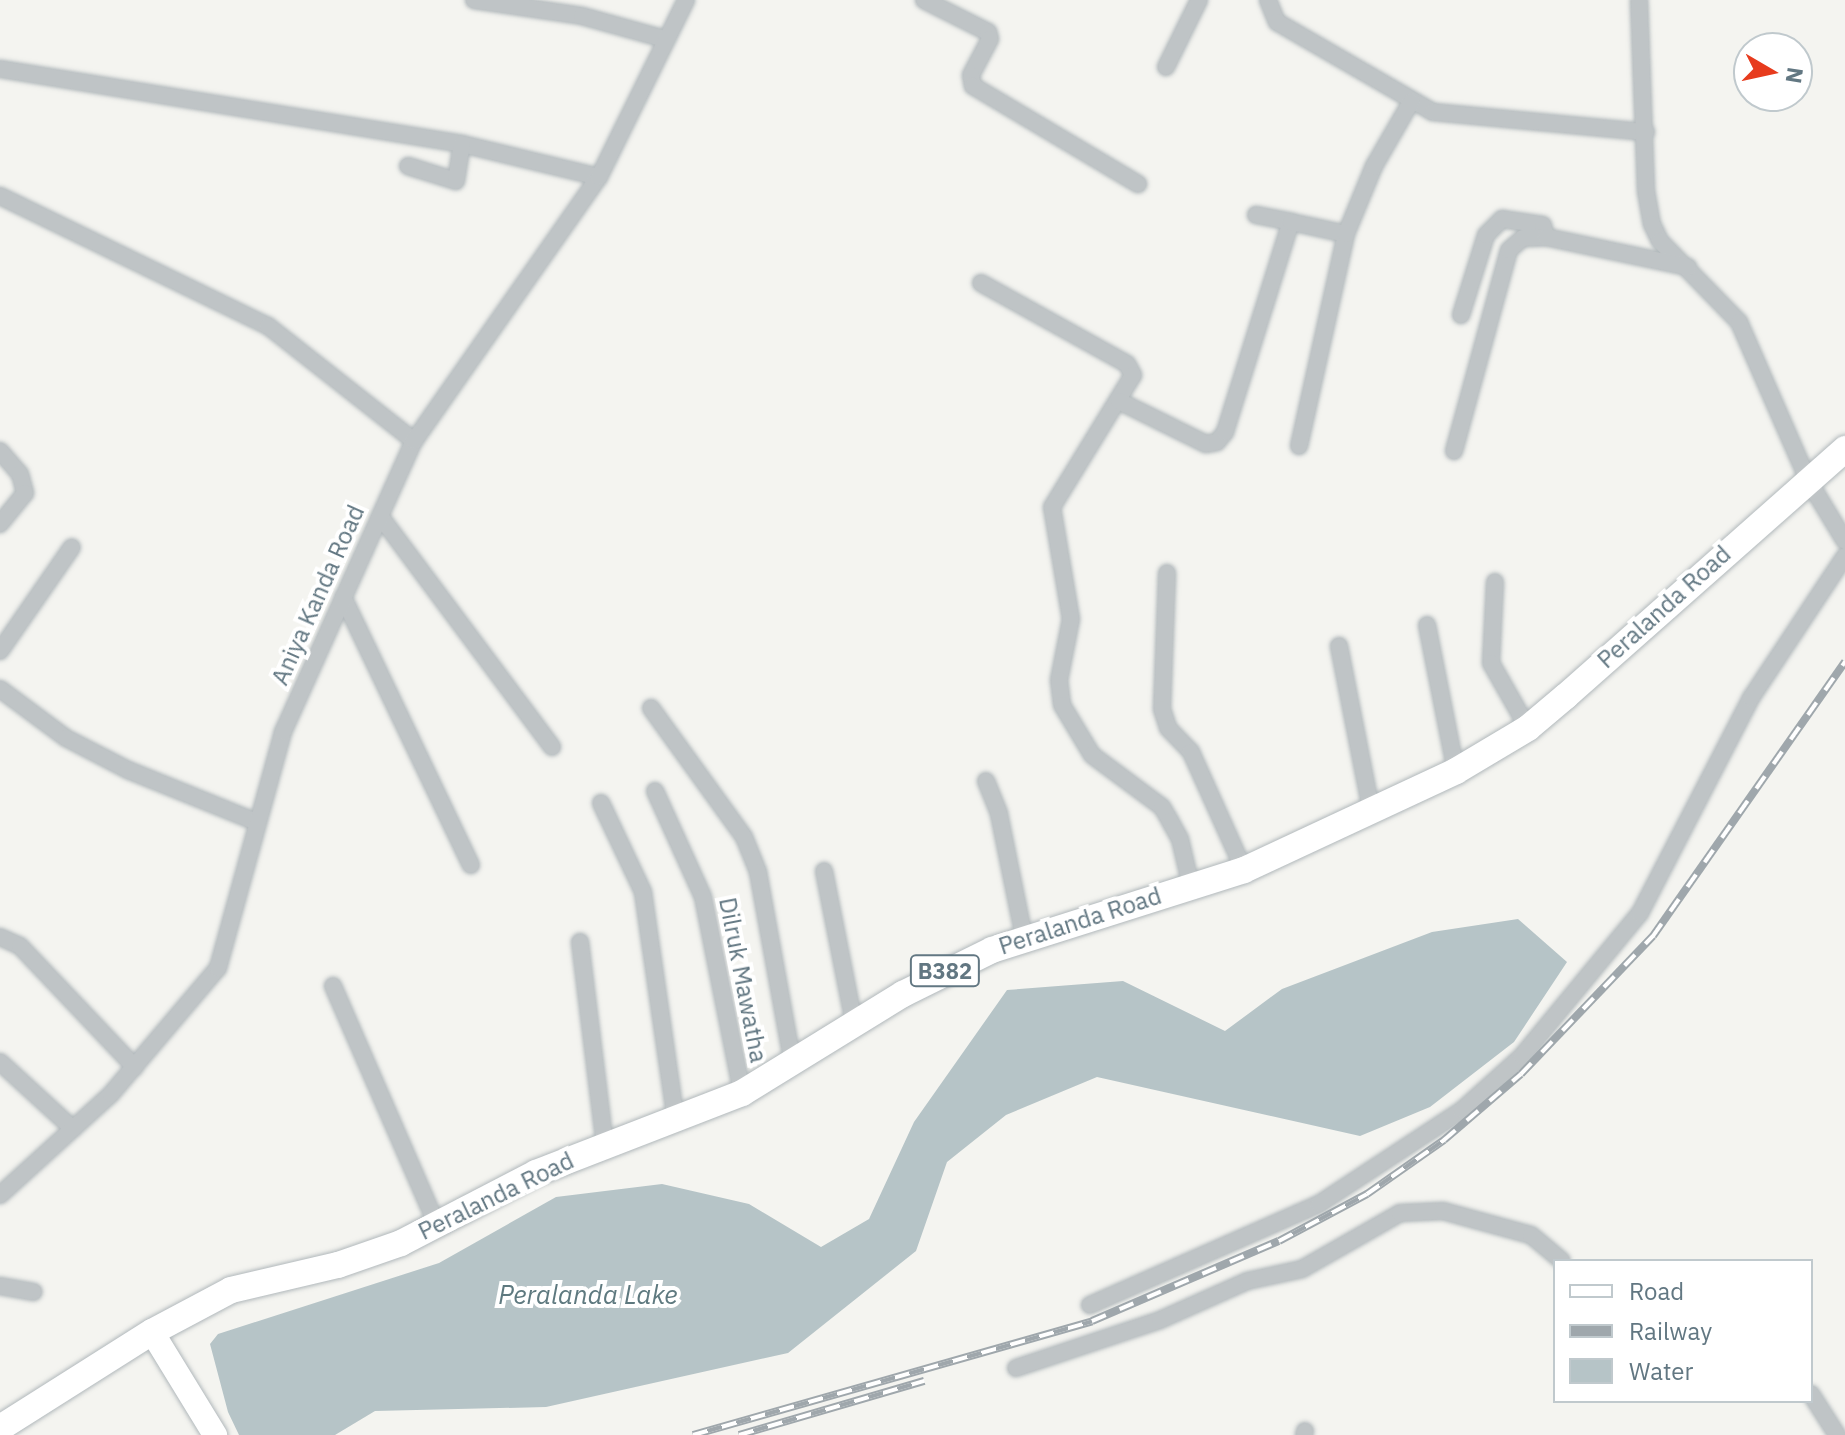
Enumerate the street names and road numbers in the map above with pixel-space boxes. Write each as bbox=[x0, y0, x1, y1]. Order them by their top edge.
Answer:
street label: Aniya Kanda Road bbox=[265, 501, 371, 689]
street label: Peralanda Road bbox=[1591, 540, 1737, 674]
street label: Peralanda Road bbox=[995, 881, 1165, 961]
street label: Dilruk Mawatha bbox=[713, 895, 773, 1065]
road number: B382 bbox=[909, 953, 981, 989]
street label: Peralanda Road bbox=[414, 1146, 578, 1246]

